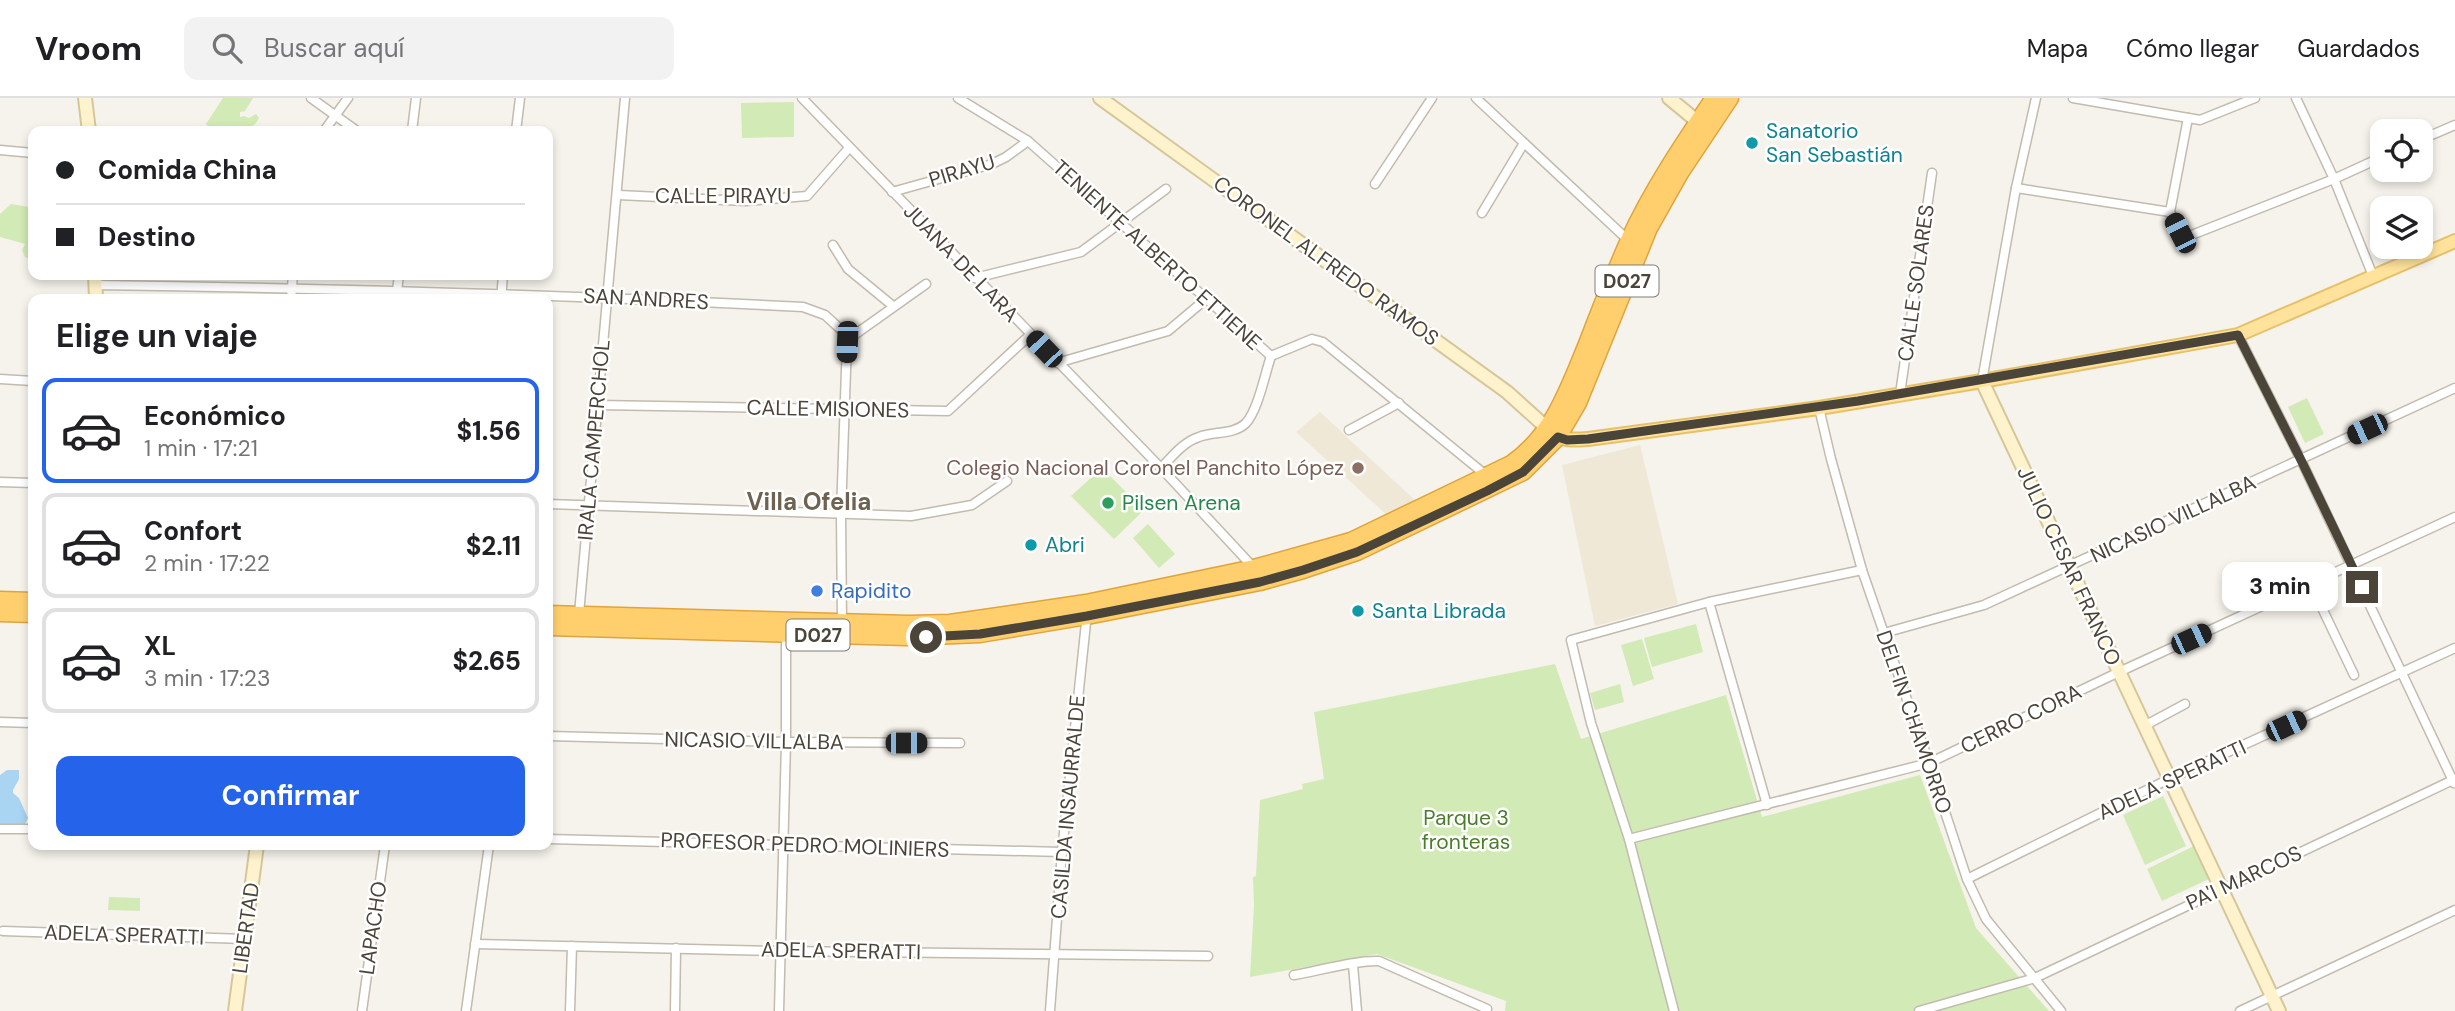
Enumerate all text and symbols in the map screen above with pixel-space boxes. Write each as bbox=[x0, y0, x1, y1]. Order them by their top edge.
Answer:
search box bbox=[184, 17, 674, 80]
text: Vroom bbox=[35, 27, 142, 70]
icon: search bbox=[208, 29, 246, 67]
text: Buscar aquí bbox=[264, 31, 404, 65]
text: Mapa bbox=[2027, 33, 2088, 64]
text: Cómo llegar bbox=[2126, 33, 2259, 64]
text: Guardados bbox=[2297, 33, 2420, 64]
place label: Sanatorio San Sebastián bbox=[1766, 117, 1903, 169]
map controls bbox=[2370, 119, 2433, 259]
button: locate bbox=[2370, 119, 2433, 182]
marker: Sanatorio San Sebastián bbox=[1744, 135, 1760, 151]
street label: PIRAYU bbox=[925, 148, 999, 194]
text: Comida China bbox=[98, 153, 277, 187]
street label: TENIENTE ALBERTO ETTIENE bbox=[1047, 154, 1267, 356]
street label: CORONEL ALFREDO RAMOS bbox=[1208, 170, 1444, 352]
street label: CALLE PIRAYU bbox=[655, 182, 791, 210]
button: layers bbox=[2370, 196, 2433, 259]
street label: JUANA DE LARA bbox=[897, 198, 1025, 328]
street label: CALLE SOLARES bbox=[1891, 203, 1941, 363]
car bbox=[2162, 210, 2199, 256]
text: Destino bbox=[98, 220, 196, 254]
road number: D027 bbox=[1596, 266, 1658, 296]
street label: SAN ANDRES bbox=[583, 282, 709, 316]
text: Elige un viaje bbox=[56, 315, 258, 357]
car bbox=[836, 321, 859, 363]
car bbox=[1022, 327, 1067, 371]
street label: IRALA CAMPERCHOL bbox=[571, 338, 617, 542]
street label: CALLE MISIONES bbox=[746, 394, 910, 424]
icon: car bbox=[60, 399, 123, 462]
text: Económico bbox=[144, 399, 286, 433]
car bbox=[2344, 411, 2391, 447]
text: $1.56 bbox=[457, 414, 521, 448]
text: 1 min · 17:21 bbox=[144, 433, 258, 463]
place label: Colegio Nacional Coronel Panchito López bbox=[946, 454, 1344, 482]
marker: Colegio Nacional Coronel Panchito López bbox=[1350, 460, 1366, 476]
street label: JULIO CESAR FRANCO bbox=[2011, 462, 2127, 670]
street label: NICASIO VILLALBA bbox=[2086, 468, 2260, 570]
district label: Villa Ofelia bbox=[747, 486, 871, 517]
place label: Pilsen Arena bbox=[1122, 489, 1241, 517]
marker: Pilsen Arena bbox=[1100, 495, 1116, 511]
icon: car bbox=[60, 514, 123, 577]
text: Confort bbox=[144, 514, 242, 548]
text: $2.11 bbox=[466, 529, 521, 563]
place label: Abri bbox=[1045, 531, 1085, 559]
marker: Abri bbox=[1023, 537, 1039, 553]
text: 2 min · 17:22 bbox=[144, 548, 270, 578]
callout: 3 min bbox=[2222, 562, 2338, 612]
text: 3 min bbox=[2249, 571, 2311, 601]
route end bbox=[2346, 571, 2378, 603]
place label: Rapidito bbox=[831, 577, 911, 605]
marker: Rapidito bbox=[809, 583, 825, 599]
place label: Santa Librada bbox=[1372, 597, 1506, 625]
marker: Santa Librada bbox=[1350, 603, 1366, 619]
road number: D027 bbox=[786, 620, 850, 650]
route start bbox=[910, 621, 942, 653]
car bbox=[2168, 621, 2215, 657]
street label: DELFIN CHAMORRO bbox=[1870, 627, 1958, 817]
icon: car bbox=[60, 629, 123, 692]
text: XL bbox=[144, 629, 176, 663]
text: $2.65 bbox=[452, 644, 521, 678]
text: 3 min · 17:23 bbox=[144, 663, 271, 693]
street label: CERRO CORA bbox=[1956, 678, 2086, 760]
street label: CASILDA INSAURRALDE bbox=[1044, 694, 1092, 920]
car bbox=[2263, 708, 2310, 744]
street label: NICASIO VILLALBA bbox=[664, 725, 844, 757]
car bbox=[886, 733, 928, 754]
street label: ADELA SPERATTI bbox=[2093, 733, 2251, 827]
button: Confirmar bbox=[56, 756, 525, 836]
park label: Parque 3 fronteras bbox=[1422, 804, 1510, 856]
street label: PROFESOR PEDRO MOLINIERS bbox=[660, 826, 950, 864]
street label: PA'I MARCOS bbox=[2182, 839, 2306, 917]
street label: LAPACHO bbox=[353, 879, 393, 977]
street label: LIBERTAD bbox=[226, 881, 266, 975]
street label: ADELA SPERATTI bbox=[43, 918, 205, 952]
street label: ADELA SPERATTI bbox=[761, 936, 921, 966]

